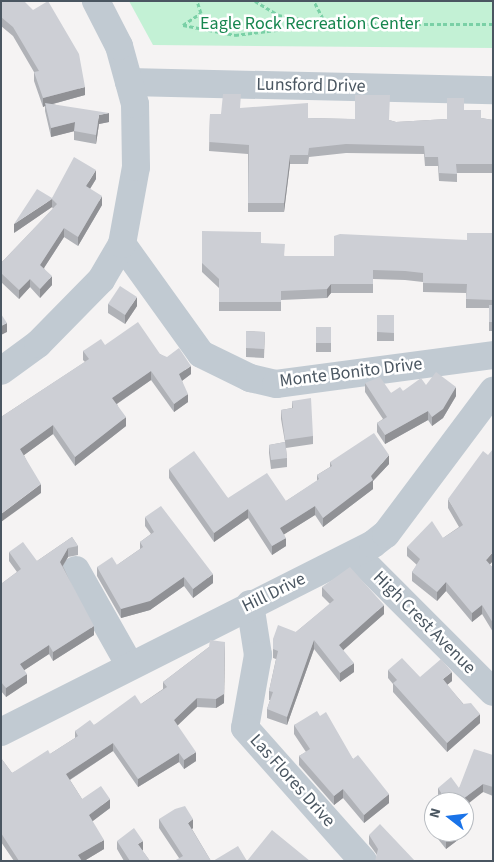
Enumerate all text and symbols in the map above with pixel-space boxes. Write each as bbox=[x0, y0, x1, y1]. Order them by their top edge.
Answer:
park label: Eagle Rock Recreation Center bbox=[200, 13, 420, 35]
street label: Lunsford Drive bbox=[256, 74, 366, 98]
street label: Monte Bonito Drive bbox=[278, 354, 424, 392]
street label: High Crest Avenue bbox=[368, 567, 480, 679]
street label: Hill Drive bbox=[239, 568, 309, 618]
street label: Las Flores Drive bbox=[245, 730, 339, 832]
north arrow bbox=[424, 792, 474, 842]
text: N bbox=[425, 806, 446, 820]

